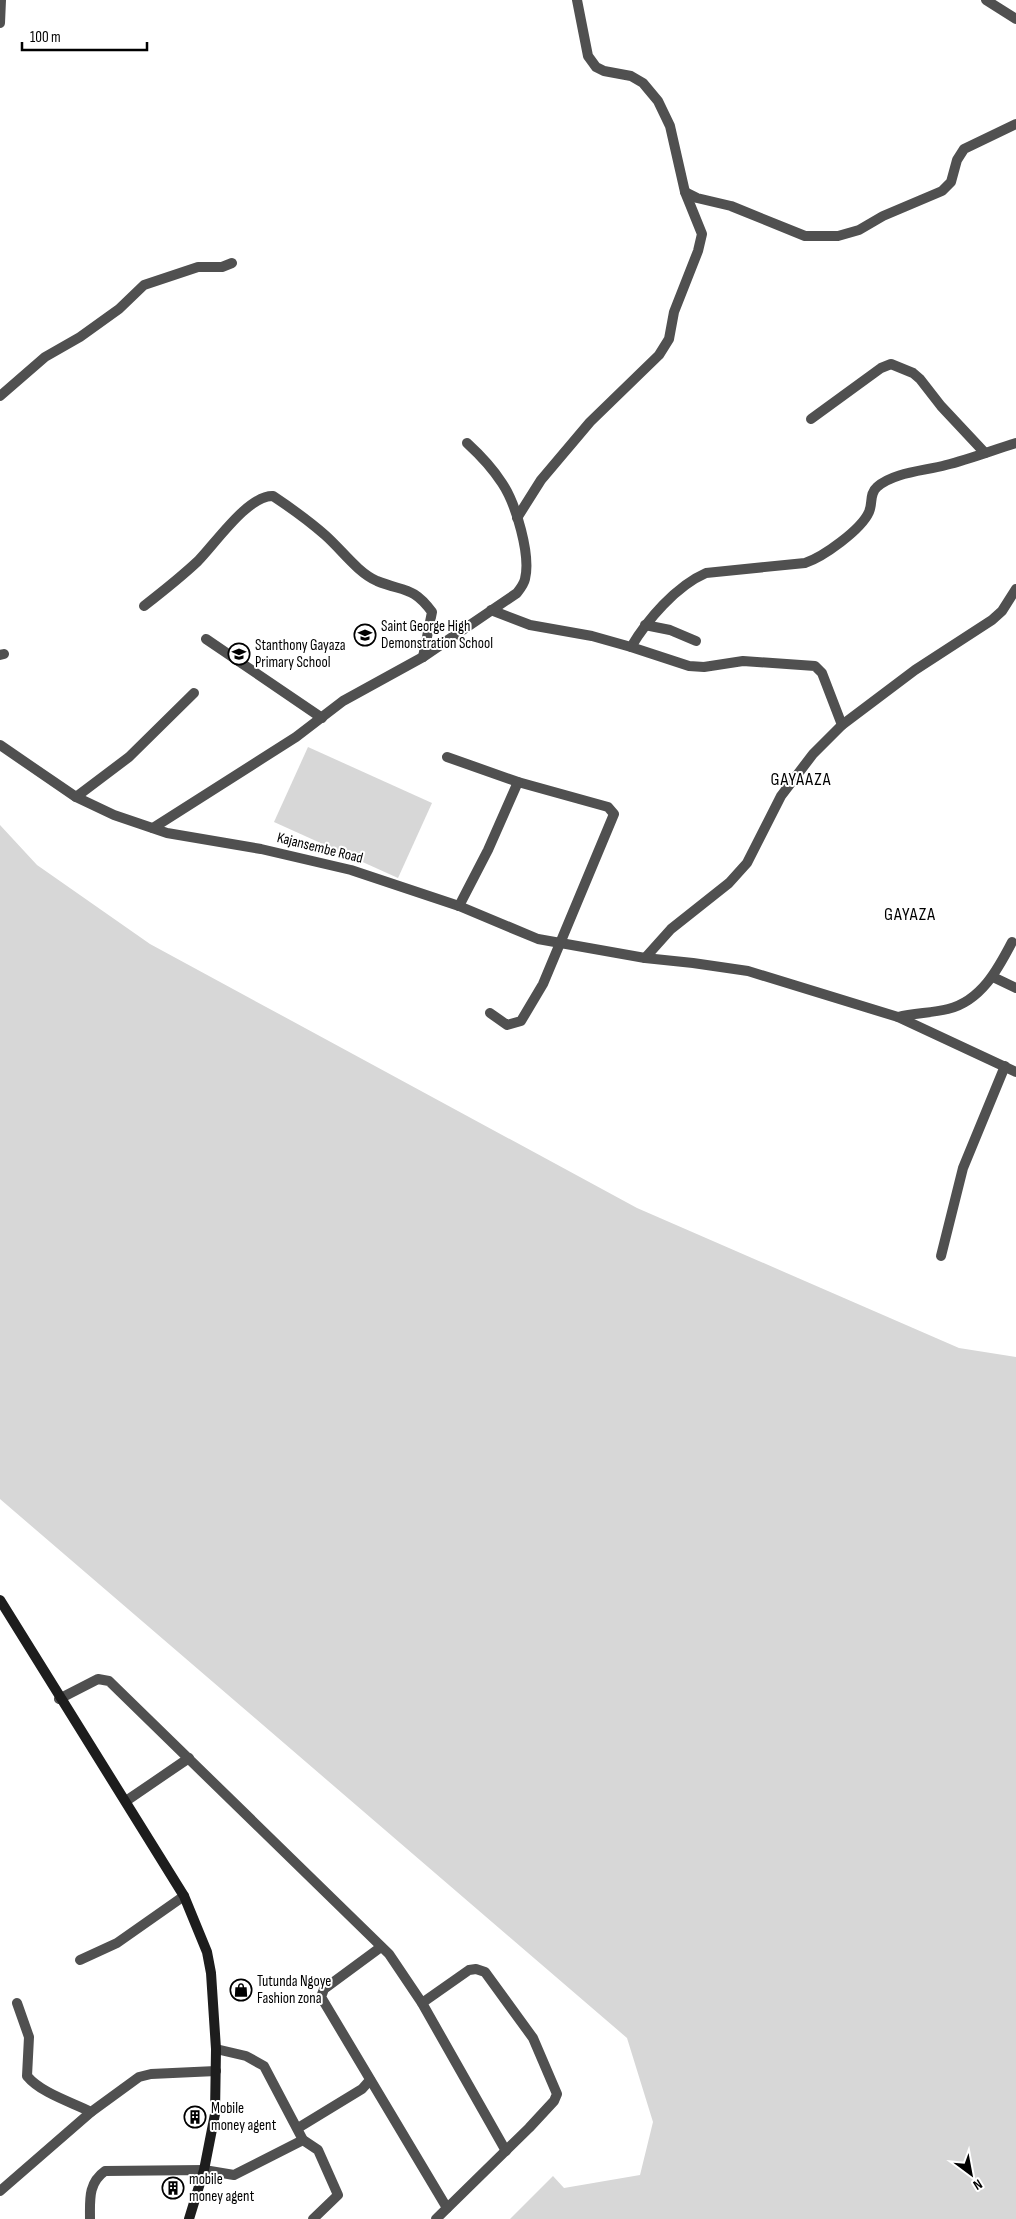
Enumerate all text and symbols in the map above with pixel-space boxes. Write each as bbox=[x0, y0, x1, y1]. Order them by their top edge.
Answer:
scale bar bbox=[22, 20, 148, 52]
text: 100 m bbox=[30, 28, 61, 47]
place label: Saint George High Demonstration School bbox=[381, 617, 493, 653]
school or university icon: Saint George High Demonstration School bbox=[353, 623, 377, 647]
place label: Stanthony Gayaza Primary School bbox=[255, 636, 346, 672]
school or university icon: Stanthony Gayaza Primary School bbox=[227, 642, 251, 666]
district label: GAYAAZA bbox=[771, 769, 831, 790]
street label: Kajansembe Road bbox=[275, 828, 365, 868]
district label: GAYAZA bbox=[884, 904, 936, 925]
place label: Tutunda Ngoye Fashion zona bbox=[257, 1972, 331, 2008]
shop icon: Tutunda Ngoye Fashion zona bbox=[229, 1978, 253, 2002]
place label: Mobile money agent bbox=[211, 2099, 277, 2135]
building icon: Mobile money agent bbox=[183, 2105, 207, 2129]
north arrow bbox=[946, 2149, 996, 2199]
place label: mobile money agent bbox=[189, 2170, 255, 2206]
text: N bbox=[970, 2175, 985, 2194]
building icon: mobile money agent bbox=[161, 2176, 185, 2200]

